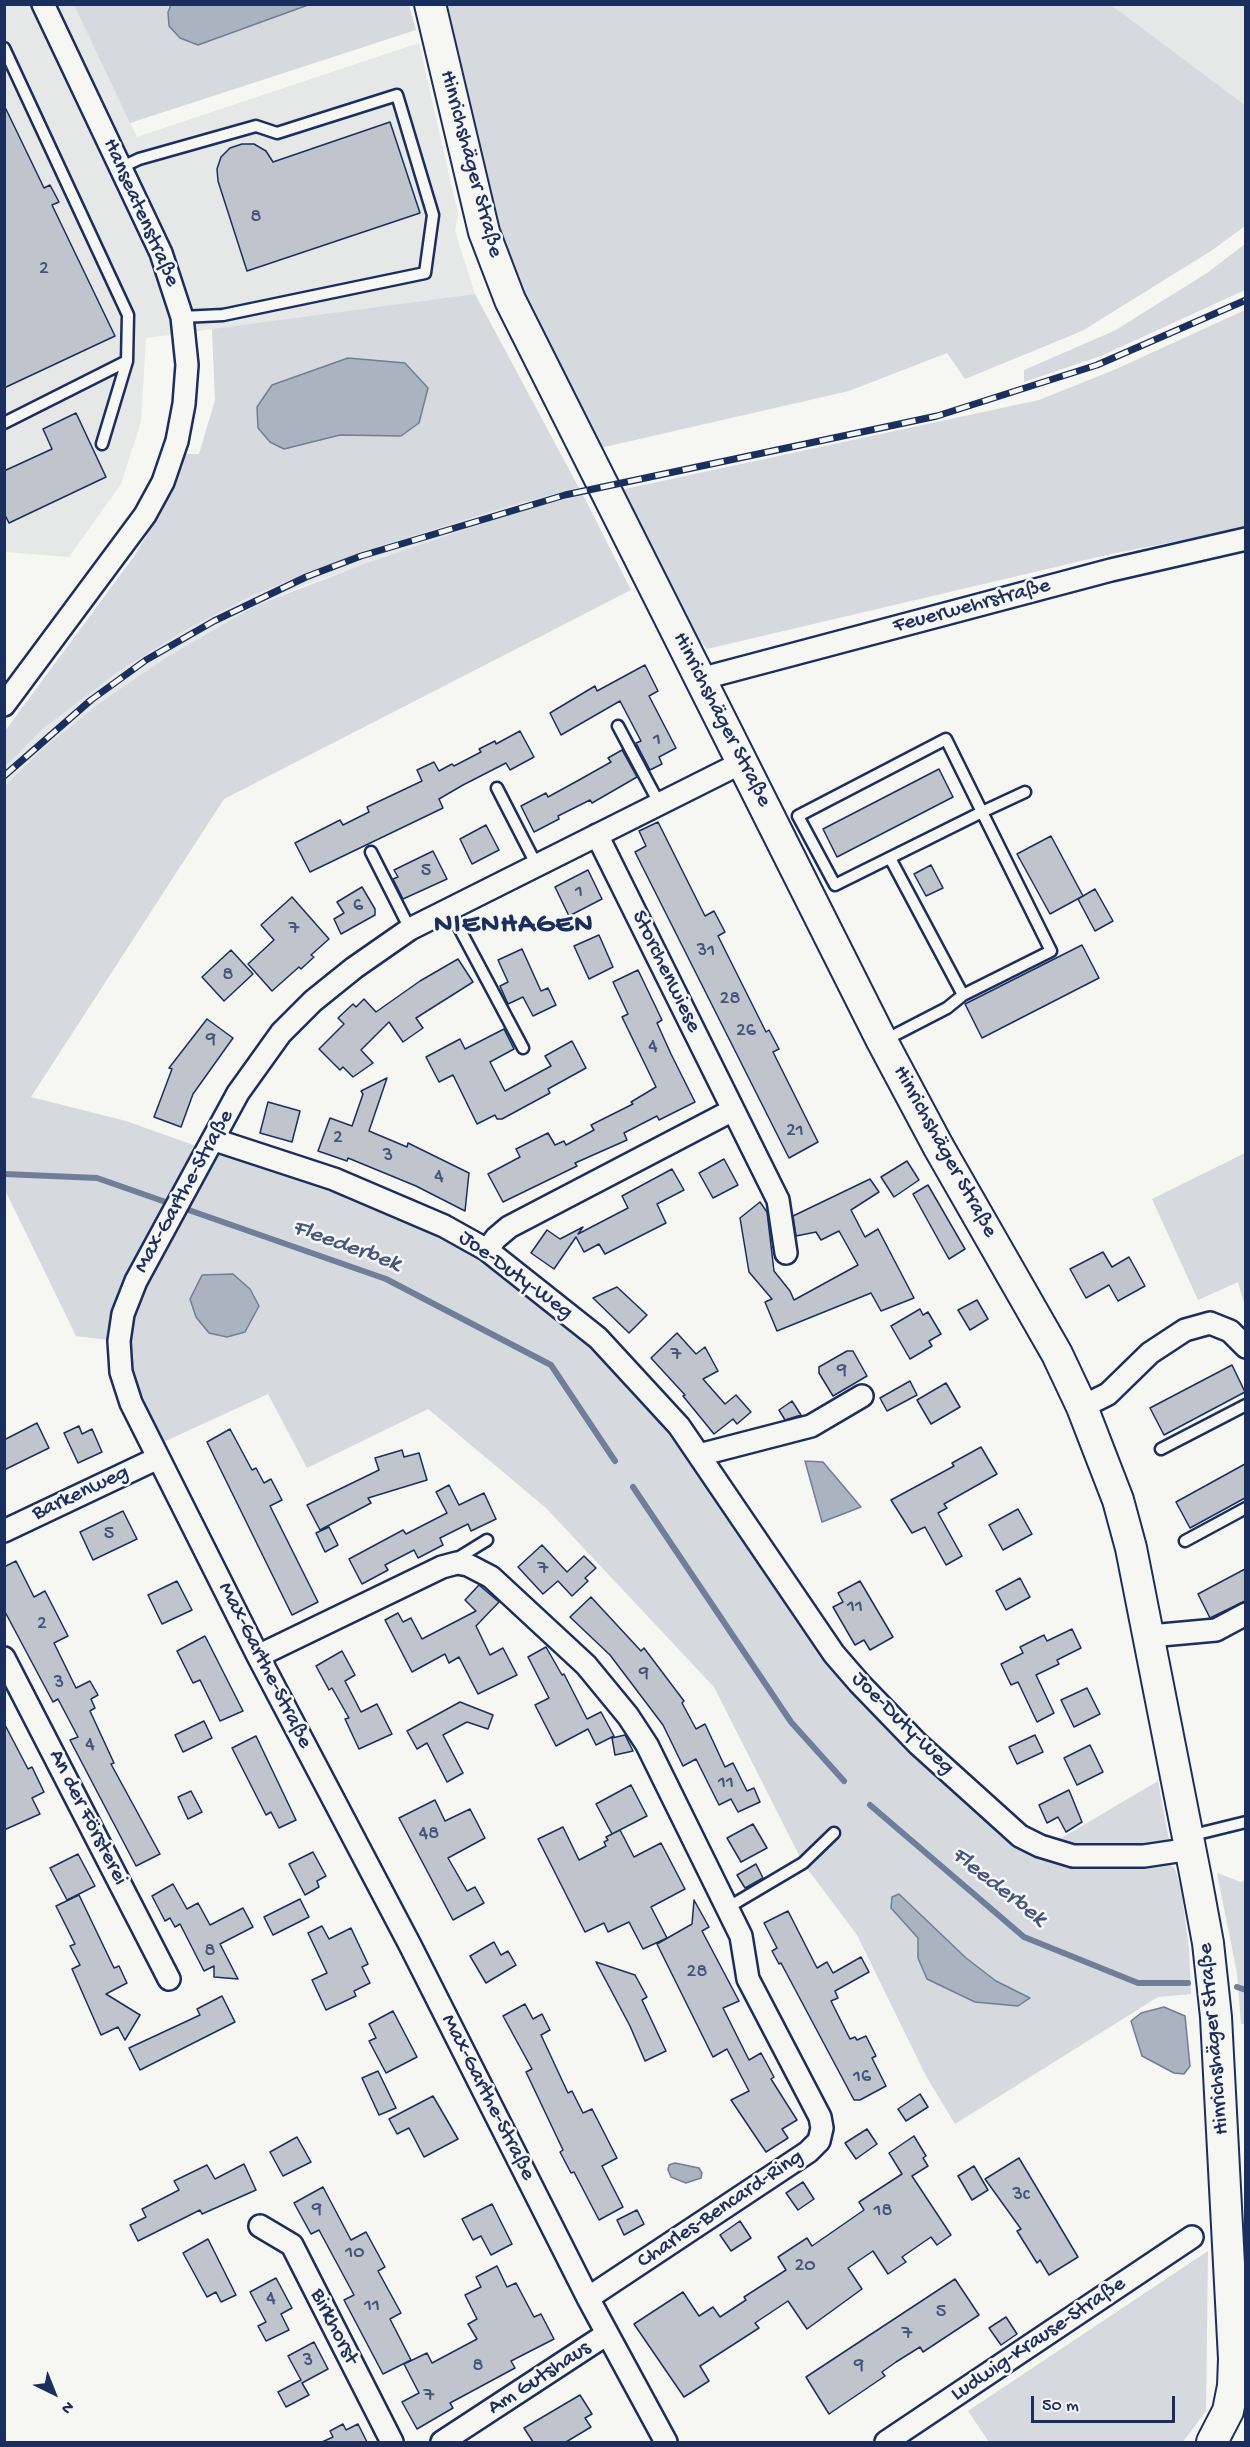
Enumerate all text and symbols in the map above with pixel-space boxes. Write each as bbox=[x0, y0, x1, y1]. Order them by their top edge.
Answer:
street label: Hinrichshäger Straße bbox=[432, 68, 508, 260]
street label: Hanseatenstraße bbox=[96, 135, 184, 291]
house number: 8 bbox=[251, 206, 261, 230]
house number: 2 bbox=[39, 258, 49, 282]
street label: Feuerwehrstraße bbox=[890, 573, 1054, 641]
street label: Hinrichshäger Straße bbox=[666, 628, 776, 812]
house number: 1 bbox=[653, 729, 661, 753]
house number: 5 bbox=[421, 860, 431, 884]
house number: 1 bbox=[575, 881, 583, 905]
house number: 6 bbox=[353, 895, 363, 919]
street label: Storchenwiese bbox=[624, 907, 706, 1037]
district label: NIENHAGEN bbox=[434, 910, 594, 944]
house number: 7 bbox=[289, 918, 299, 942]
house number: 31 bbox=[697, 940, 715, 964]
house number: 8 bbox=[223, 964, 233, 988]
house number: 28 bbox=[720, 988, 740, 1012]
house number: 26 bbox=[736, 1020, 756, 1044]
house number: 9 bbox=[206, 1029, 216, 1053]
house number: 4 bbox=[648, 1036, 658, 1060]
street label: Hinrichshäger Straße bbox=[886, 1061, 1002, 1243]
street label: Max-Garthe-Straße bbox=[129, 1106, 241, 1278]
house number: 21 bbox=[786, 1120, 804, 1144]
house number: 2 bbox=[333, 1127, 343, 1151]
house number: 3 bbox=[383, 1145, 393, 1169]
house number: 4 bbox=[434, 1166, 444, 1190]
water label: Fleederbek bbox=[288, 1214, 404, 1280]
street label: Joe-Duty-Weg bbox=[453, 1226, 577, 1326]
house number: 7 bbox=[671, 1344, 681, 1368]
house number: 9 bbox=[837, 1360, 847, 1384]
street label: Barkenweg bbox=[28, 1460, 134, 1528]
house number: 5 bbox=[104, 1523, 114, 1547]
house number: 7 bbox=[538, 1558, 548, 1582]
street label: Max-Garthe-Straße bbox=[211, 1579, 317, 1753]
house number: 11 bbox=[847, 1596, 863, 1620]
house number: 2 bbox=[37, 1613, 47, 1637]
house number: 9 bbox=[639, 1663, 649, 1687]
street label: Joe-Duty-Weg bbox=[845, 1667, 959, 1781]
house number: 3 bbox=[54, 1672, 64, 1696]
house number: 4 bbox=[85, 1734, 95, 1758]
street label: An der Försterei bbox=[41, 1746, 133, 1890]
house number: 11 bbox=[718, 1772, 734, 1796]
house number: 48 bbox=[419, 1823, 439, 1847]
water label: Fleederbek bbox=[945, 1842, 1051, 1934]
house number: 8 bbox=[205, 1940, 215, 1964]
street label: Hinrichshäger Straße bbox=[1193, 1942, 1237, 2136]
house number: 28 bbox=[687, 1961, 707, 1985]
street label: Max-Garthe-Straße bbox=[434, 2011, 540, 2185]
house number: 16 bbox=[853, 2066, 871, 2090]
street label: Charles-Bencard-Ring bbox=[633, 2145, 809, 2275]
house number: 3c bbox=[1012, 2184, 1030, 2208]
house number: 9 bbox=[312, 2199, 322, 2223]
house number: 18 bbox=[873, 2200, 893, 2224]
house number: 10 bbox=[345, 2242, 365, 2266]
house number: 20 bbox=[794, 2255, 816, 2279]
street label: Ludwig-Krause-Straße bbox=[947, 2272, 1131, 2408]
street label: Birkhorst bbox=[303, 2285, 363, 2369]
house number: 4 bbox=[266, 2288, 276, 2312]
house number: 11 bbox=[364, 2295, 380, 2319]
house number: 5 bbox=[936, 2301, 946, 2325]
house number: 7 bbox=[902, 2323, 912, 2347]
street label: Am Gutshaus bbox=[484, 2336, 596, 2422]
house number: 3 bbox=[303, 2350, 313, 2374]
house number: 8 bbox=[473, 2355, 483, 2379]
house number: 9 bbox=[854, 2355, 864, 2379]
north arrow bbox=[24, 2363, 84, 2423]
scale bar bbox=[1034, 2384, 1178, 2422]
house number: 7 bbox=[424, 2385, 434, 2409]
text: N bbox=[56, 2396, 77, 2417]
text: 50 m bbox=[1042, 2396, 1079, 2417]

